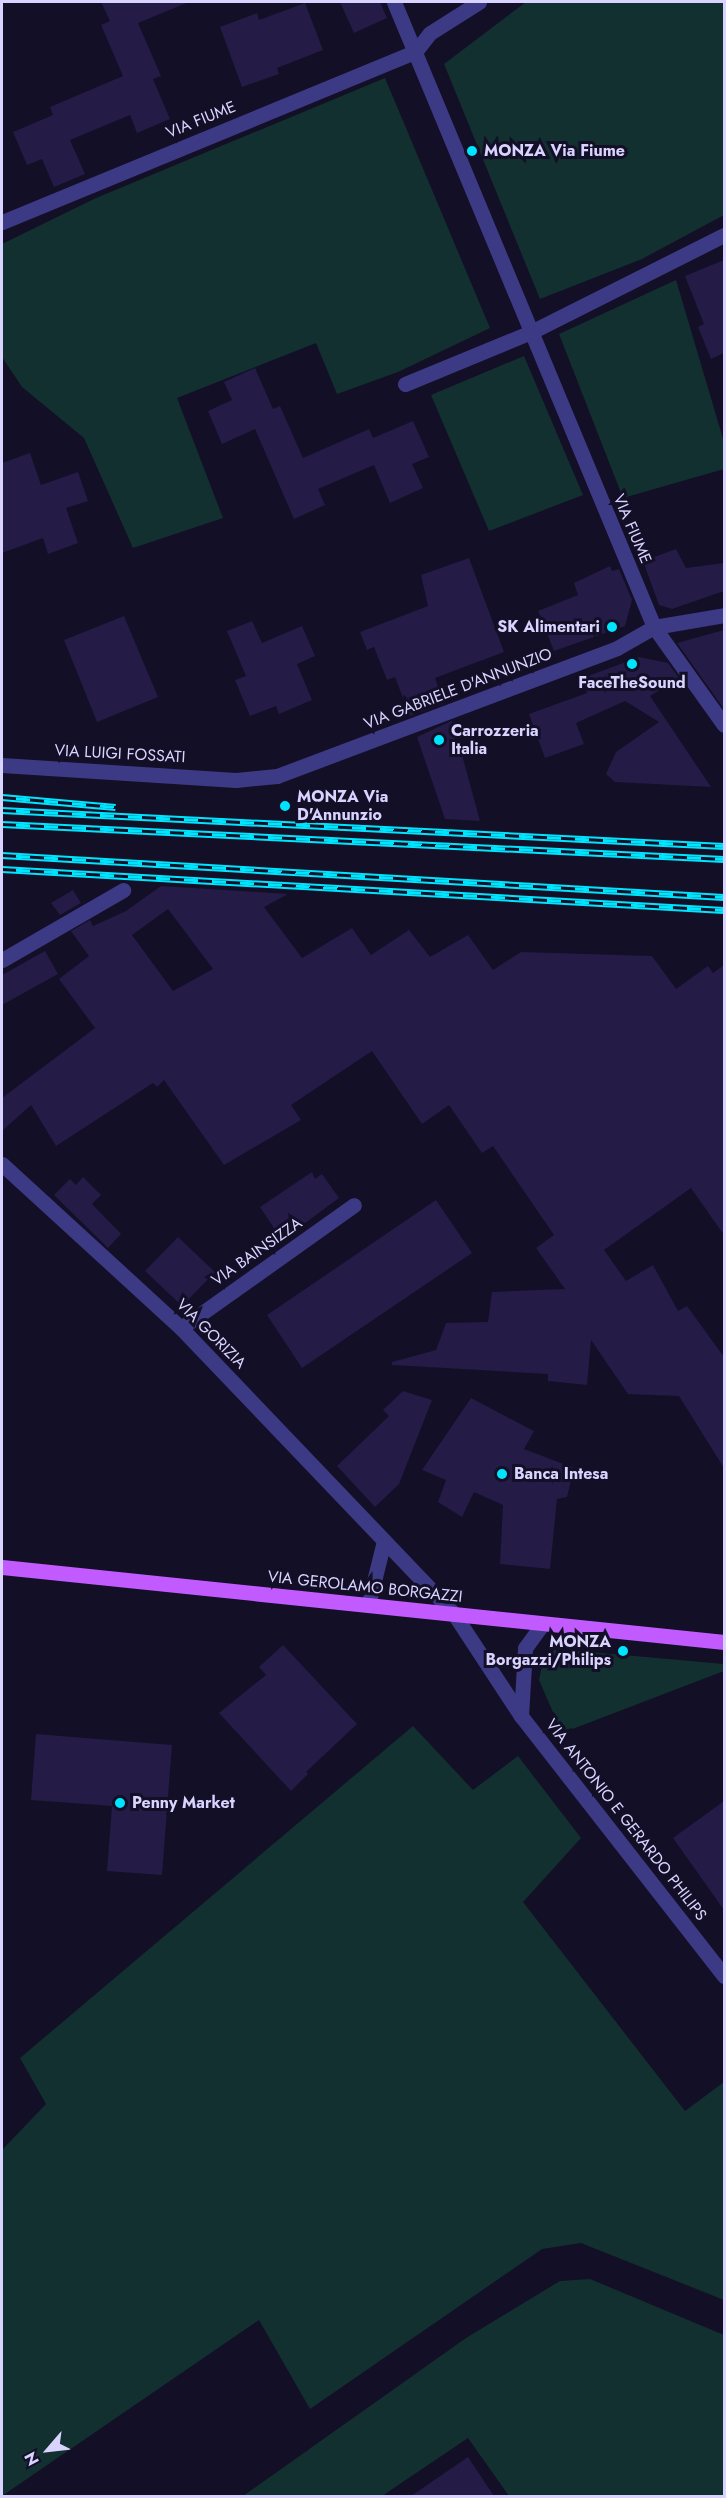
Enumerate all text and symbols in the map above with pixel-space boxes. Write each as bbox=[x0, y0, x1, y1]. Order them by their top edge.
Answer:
street label: VIA FIUME bbox=[163, 97, 239, 143]
place label: MONZA Via Fiume bbox=[484, 141, 625, 161]
marker: MONZA Via Fiume bbox=[465, 144, 479, 158]
street label: VIA FIUME bbox=[609, 491, 655, 567]
place label: SK Alimentari bbox=[497, 617, 600, 637]
marker: SK Alimentari bbox=[605, 620, 619, 634]
street label: VIA GABRIELE D'ANNUNZIO bbox=[361, 644, 555, 734]
marker: FaceTheSound bbox=[625, 657, 639, 671]
place label: FaceTheSound bbox=[578, 673, 686, 693]
place label: Carrozzeria Italia bbox=[451, 721, 539, 759]
marker: Carrozzeria Italia bbox=[432, 733, 446, 747]
street label: VIA LUIGI FOSSATI bbox=[54, 741, 186, 767]
place label: MONZA Via D'Annunzio bbox=[297, 787, 388, 825]
marker: MONZA Via D'Annunzio bbox=[278, 799, 292, 813]
street label: VIA BAINSIZZA bbox=[208, 1214, 306, 1290]
street label: VIA GORIZIA bbox=[172, 1295, 250, 1373]
place label: Banca Intesa bbox=[514, 1464, 608, 1484]
marker: Banca Intesa bbox=[495, 1467, 509, 1481]
street label: VIA GEROLAMO BORGAZZI bbox=[267, 1567, 463, 1607]
place label: MONZA Borgazzi/Philips bbox=[485, 1632, 611, 1670]
marker: MONZA Borgazzi/Philips bbox=[616, 1644, 630, 1658]
street label: VIA ANTONIO E GERARDO PHILIPS bbox=[541, 1716, 711, 1924]
place label: Penny Market bbox=[132, 1793, 235, 1813]
marker: Penny Market bbox=[113, 1796, 127, 1810]
north arrow bbox=[18, 2420, 78, 2480]
text: N bbox=[19, 2448, 45, 2470]

